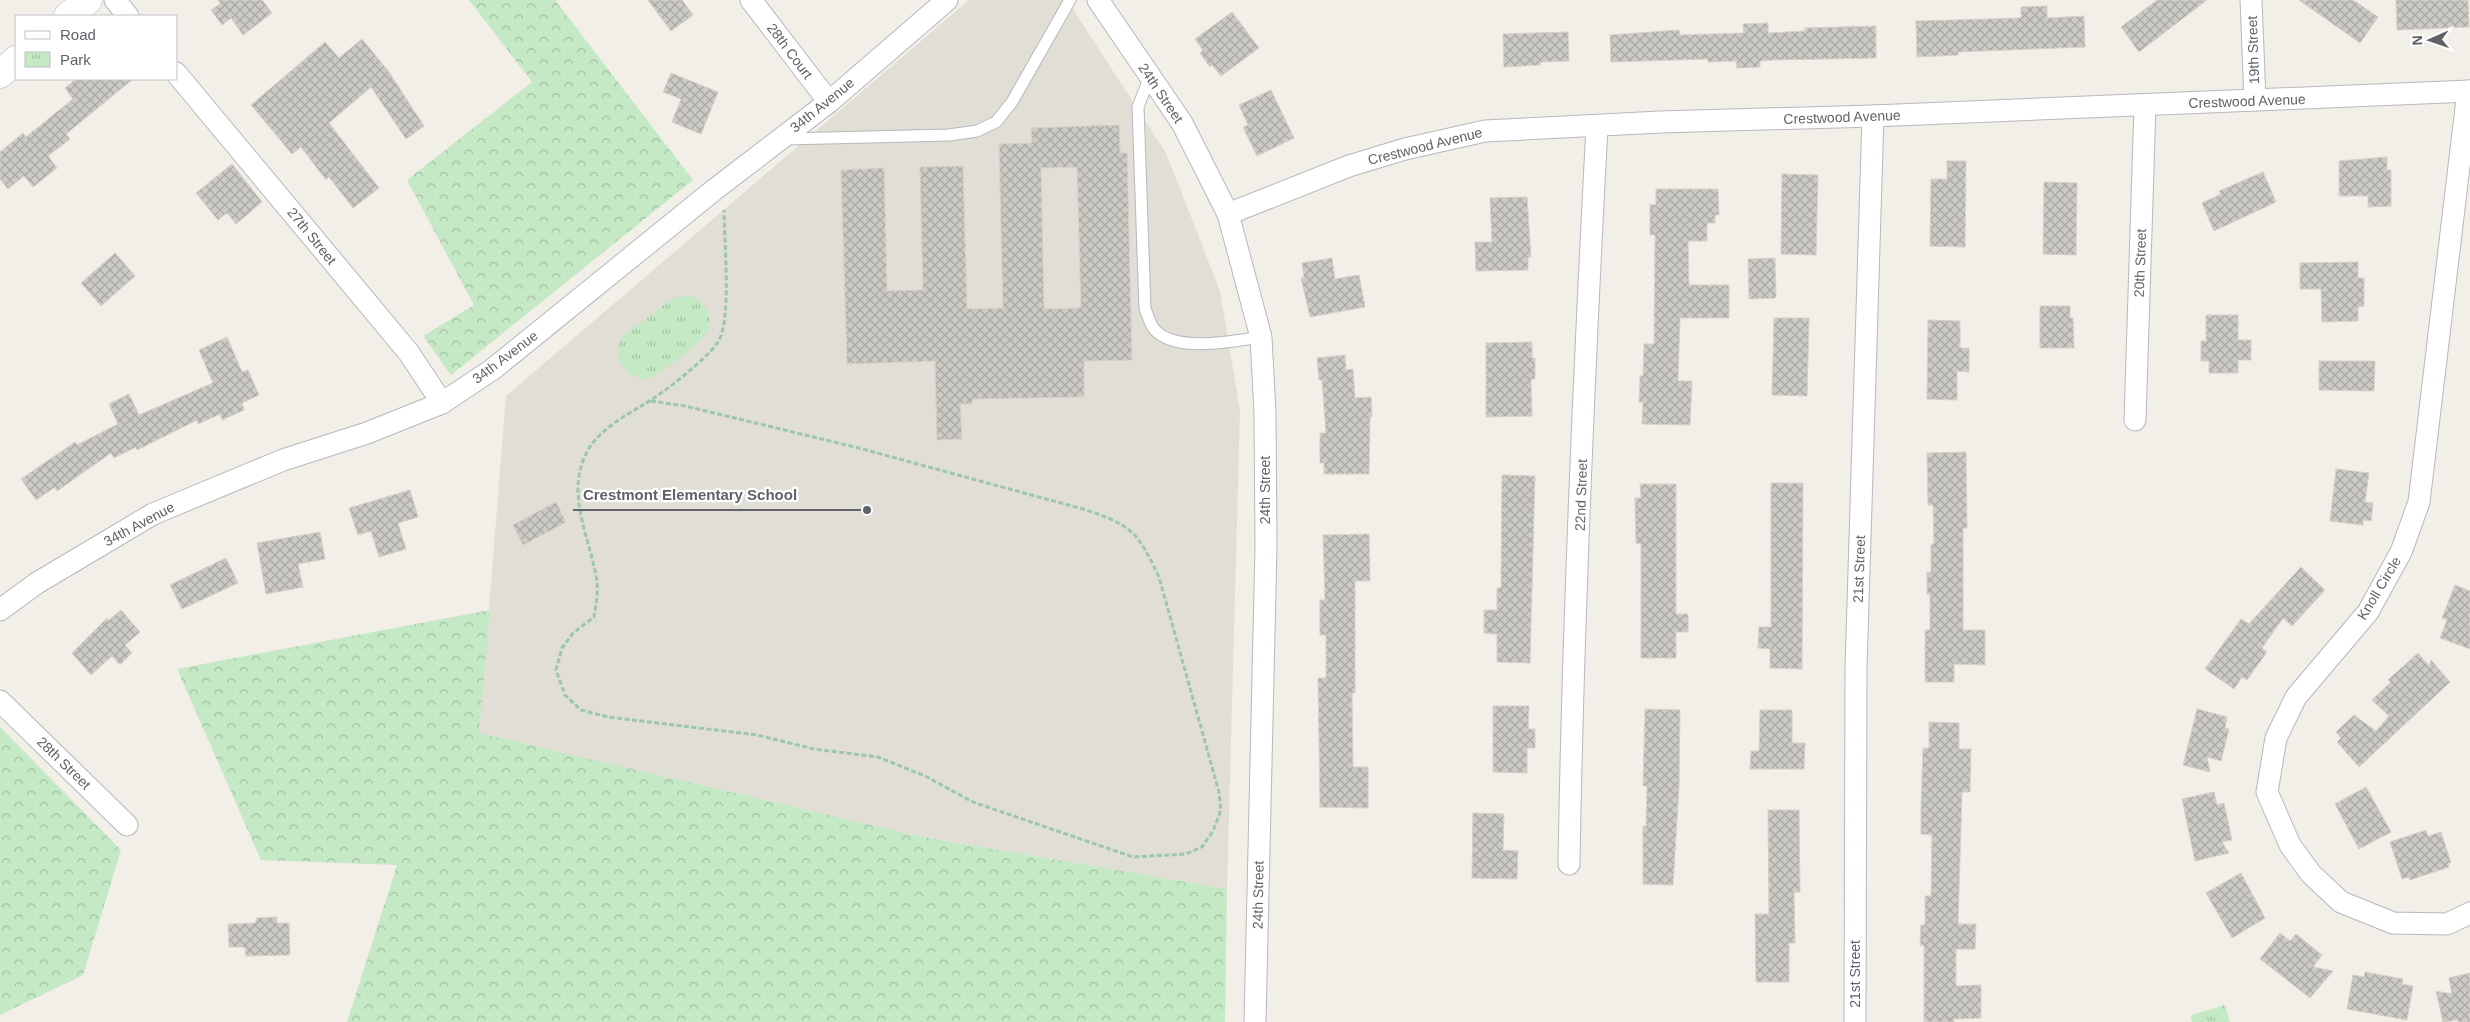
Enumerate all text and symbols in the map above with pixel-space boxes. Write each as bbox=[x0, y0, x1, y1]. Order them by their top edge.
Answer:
legend bbox=[15, 15, 178, 80]
street label: 19th Street bbox=[2244, 15, 2262, 85]
north arrow bbox=[2405, 15, 2455, 65]
street label: 28th Court bbox=[764, 20, 816, 82]
text: Road bbox=[60, 26, 96, 43]
text: N bbox=[2409, 35, 2425, 46]
text: Park bbox=[60, 51, 91, 68]
street label: 24th Street bbox=[1135, 60, 1187, 126]
street label: 34th Avenue bbox=[787, 74, 857, 136]
street label: Crestwood Avenue bbox=[2188, 91, 2306, 111]
street label: Crestwood Avenue bbox=[1783, 107, 1901, 127]
street label: Crestwood Avenue bbox=[1366, 124, 1484, 168]
street label: 27th Street bbox=[284, 204, 340, 268]
street label: 20th Street bbox=[2131, 228, 2149, 298]
street label: 34th Avenue bbox=[469, 327, 541, 387]
street label: 24th Street bbox=[1257, 456, 1273, 524]
street label: 22nd Street bbox=[1572, 458, 1590, 531]
callout: Crestmont Elementary School bbox=[573, 480, 807, 510]
text: Crestmont Elementary School bbox=[583, 486, 797, 503]
street label: 34th Avenue bbox=[101, 499, 177, 549]
street label: 21st Street bbox=[1850, 535, 1868, 603]
street label: Knoll Circle bbox=[2354, 553, 2404, 622]
street label: 28th Street bbox=[34, 733, 94, 793]
street label: 24th Street bbox=[1249, 861, 1267, 929]
street label: 21st Street bbox=[1847, 940, 1863, 1008]

